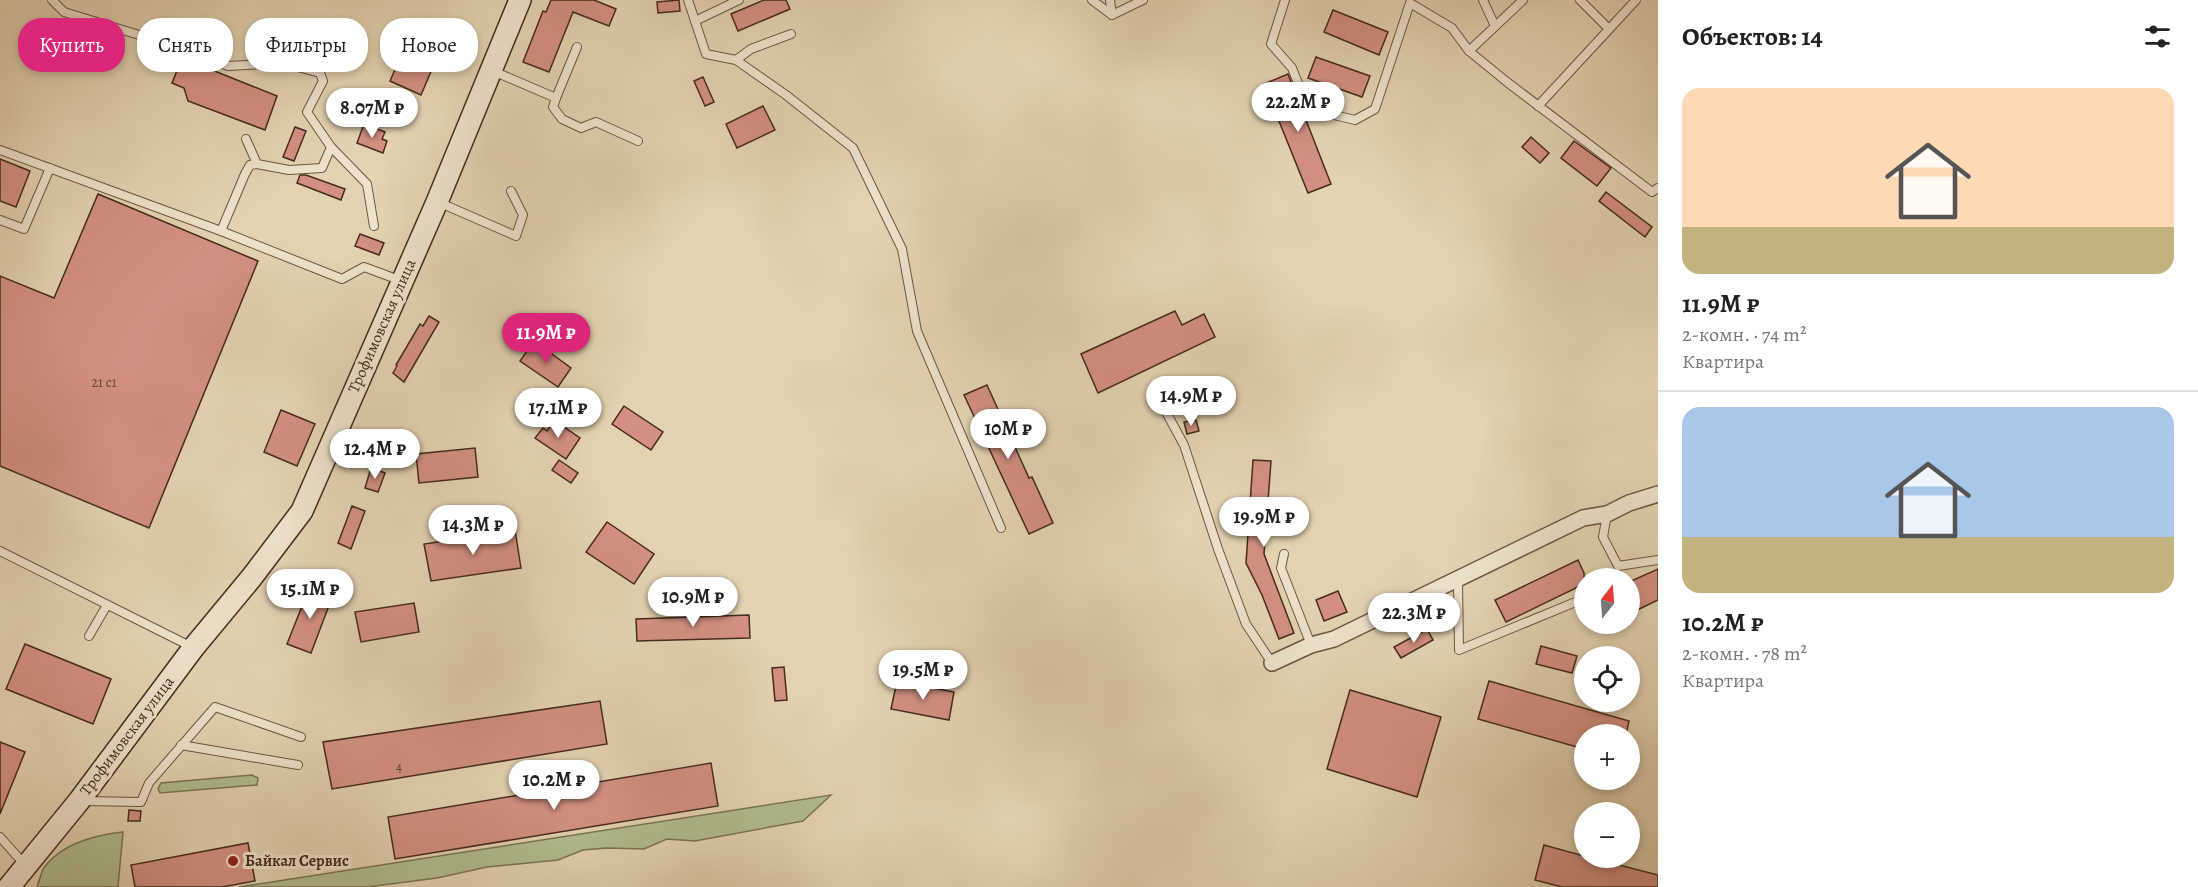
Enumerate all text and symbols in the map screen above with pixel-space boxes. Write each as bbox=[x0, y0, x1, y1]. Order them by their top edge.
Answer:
chip: Купить bbox=[18, 18, 125, 72]
chip: Снять bbox=[137, 18, 233, 72]
chip: Фильтры bbox=[245, 18, 368, 72]
chip: Новое bbox=[380, 18, 478, 72]
text: Объектов: 14 bbox=[1682, 19, 1823, 54]
icon: filters bbox=[2141, 20, 2174, 53]
pin: 22.2M ₽ bbox=[1243, 82, 1353, 133]
pin: 8.07M ₽ bbox=[317, 88, 427, 139]
text: 22.2M ₽ bbox=[1266, 88, 1330, 115]
text: 8.07M ₽ bbox=[340, 94, 404, 121]
icon: home bbox=[1874, 127, 1982, 235]
street label: Трофимовская улица bbox=[343, 255, 422, 396]
text: 11.9M ₽ bbox=[1682, 286, 1759, 321]
pin: 11.9M ₽ bbox=[491, 313, 601, 364]
text: 11.9M ₽ bbox=[516, 319, 576, 346]
text: 2-комн. · 74 m² bbox=[1682, 321, 1806, 348]
text: Квартира bbox=[1682, 348, 1764, 375]
house number: 21 с1 bbox=[91, 373, 117, 392]
pin: 14.9M ₽ bbox=[1136, 376, 1246, 427]
text: 14.9M ₽ bbox=[1160, 382, 1222, 409]
pin: 17.1M ₽ bbox=[503, 388, 613, 439]
text: 17.1M ₽ bbox=[529, 394, 587, 421]
pin: 10M ₽ bbox=[966, 409, 1050, 460]
text: 10M ₽ bbox=[984, 415, 1032, 442]
pin: 12.4M ₽ bbox=[320, 429, 430, 480]
text: 12.4M ₽ bbox=[344, 435, 406, 462]
icon: home bbox=[1874, 446, 1982, 554]
pin: 19.9M ₽ bbox=[1209, 497, 1319, 548]
text: 19.9M ₽ bbox=[1233, 503, 1295, 530]
pin: 14.3M ₽ bbox=[418, 505, 528, 556]
text: 14.3M ₽ bbox=[442, 511, 504, 538]
north arrow bbox=[1574, 568, 1640, 634]
map controls bbox=[1574, 568, 1640, 868]
pin: 15.1M ₽ bbox=[255, 569, 365, 620]
text: 15.1M ₽ bbox=[281, 575, 339, 602]
pin: 10.9M ₽ bbox=[638, 577, 748, 628]
text: 10.9M ₽ bbox=[662, 583, 724, 610]
pin: 22.3M ₽ bbox=[1359, 593, 1469, 644]
text: 22.3M ₽ bbox=[1382, 599, 1446, 626]
text: 10.2M ₽ bbox=[1682, 605, 1764, 640]
text: 2-комн. · 78 m² bbox=[1682, 640, 1807, 667]
button: locate bbox=[1574, 646, 1640, 712]
pin: 19.5M ₽ bbox=[868, 650, 978, 701]
text: 19.5M ₽ bbox=[893, 656, 953, 683]
text: Квартира bbox=[1682, 667, 1764, 694]
street label: Трофимовская улица bbox=[75, 671, 180, 800]
button: + bbox=[1574, 724, 1640, 790]
house number: 4 bbox=[396, 757, 402, 776]
pin: 10.2M ₽ bbox=[499, 760, 609, 811]
text: 10.2M ₽ bbox=[523, 766, 585, 793]
button: − bbox=[1574, 802, 1640, 868]
place label: Байкал Сервис bbox=[245, 850, 349, 872]
marker: Байкал Сервис bbox=[226, 854, 240, 868]

